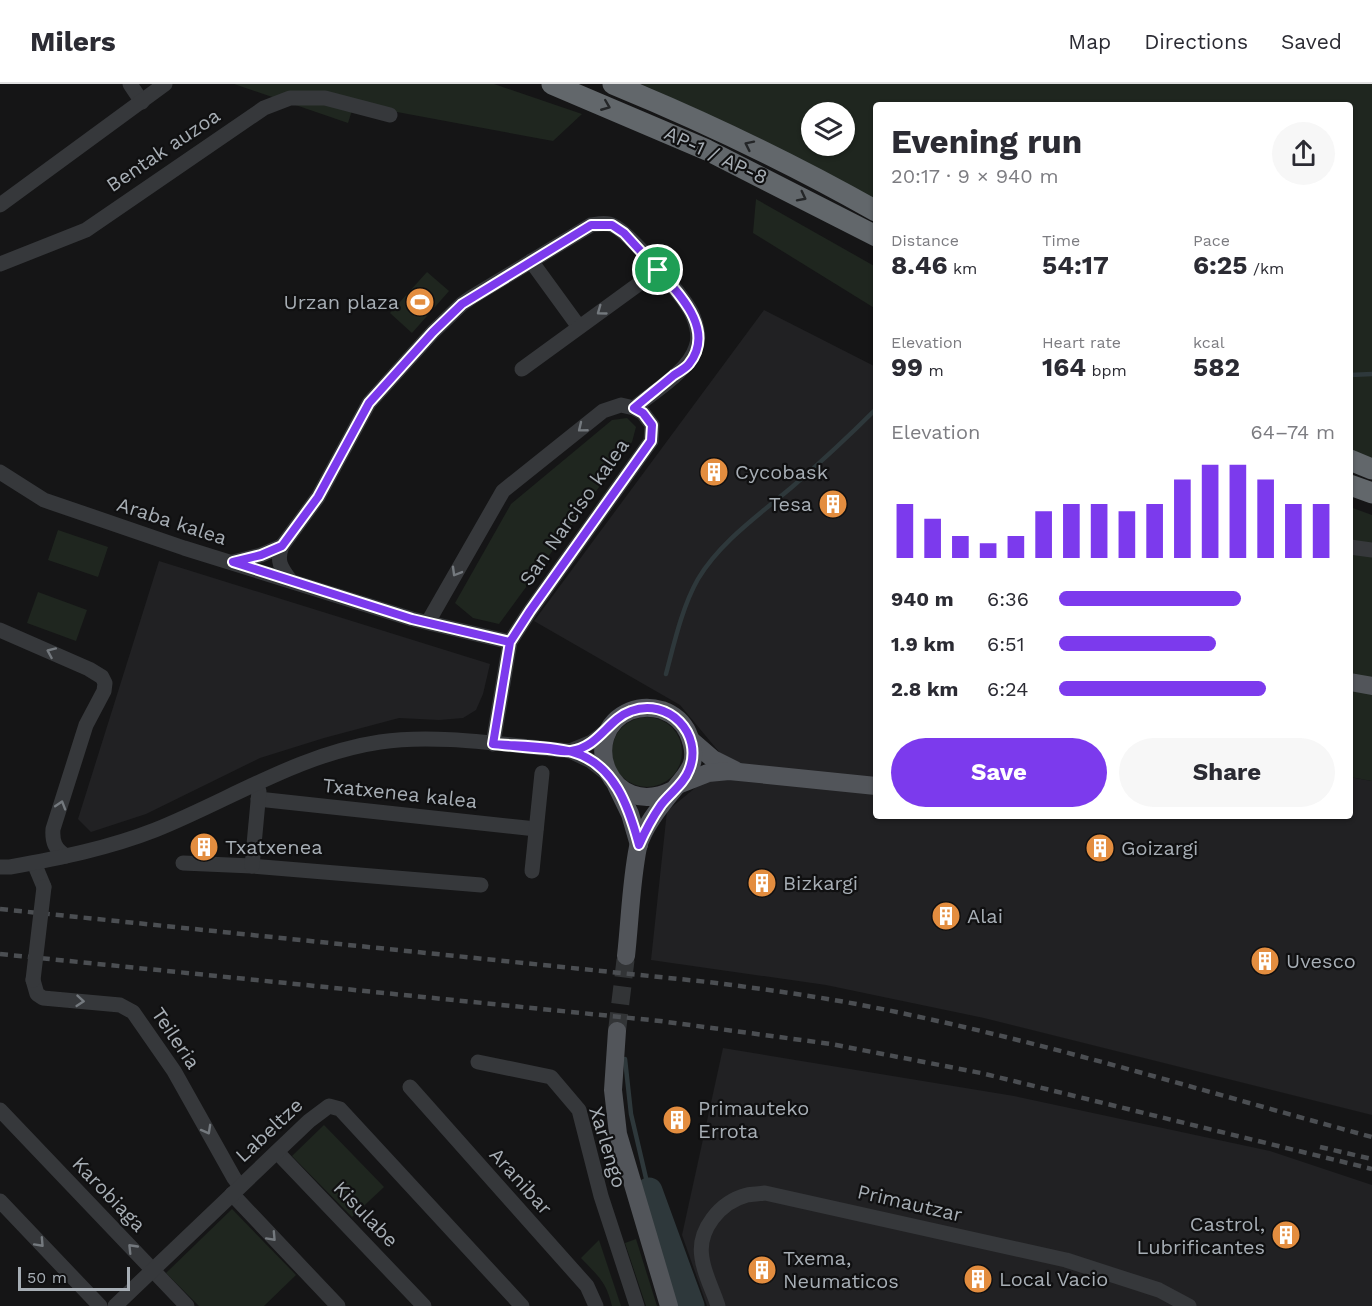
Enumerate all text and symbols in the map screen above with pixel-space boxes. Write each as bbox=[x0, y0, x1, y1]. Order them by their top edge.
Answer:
text: Milers bbox=[30, 25, 116, 58]
text: Map bbox=[1068, 29, 1111, 54]
text: Directions bbox=[1144, 29, 1248, 54]
text: Saved bbox=[1281, 29, 1342, 54]
one-way arrow bbox=[600, 99, 611, 111]
map controls bbox=[801, 102, 855, 156]
button: layers bbox=[801, 102, 855, 156]
street label: Bentak auzoa bbox=[102, 103, 224, 197]
street label: AP-1 / AP-8 bbox=[661, 121, 771, 189]
text: Evening run bbox=[891, 122, 1082, 161]
button: share bbox=[1272, 122, 1335, 185]
one-way arrow bbox=[745, 141, 756, 153]
text: 20:17 · 9 × 940 m bbox=[891, 164, 1059, 188]
one-way arrow bbox=[796, 190, 807, 201]
text: Distance bbox=[891, 231, 959, 250]
text: Time bbox=[1042, 231, 1080, 250]
text: Pace bbox=[1193, 231, 1230, 250]
pin bbox=[632, 244, 683, 295]
text: 8.46 bbox=[891, 250, 948, 280]
text: 54:17 bbox=[1042, 250, 1109, 280]
text: 6:25 bbox=[1193, 250, 1248, 280]
icon: arrive bbox=[641, 253, 674, 286]
text: km bbox=[948, 259, 977, 278]
text: /km bbox=[1248, 259, 1284, 278]
sports icon: Urzan plaza bbox=[404, 286, 436, 318]
place label: Urzan plaza bbox=[284, 290, 399, 314]
one-way arrow bbox=[597, 303, 608, 314]
text: Elevation bbox=[891, 333, 962, 352]
text: Heart rate bbox=[1042, 333, 1121, 352]
text: kcal bbox=[1193, 333, 1225, 352]
text: 99 bbox=[891, 352, 923, 382]
text: 164 bbox=[1042, 352, 1086, 382]
text: 582 bbox=[1193, 352, 1240, 382]
text: m bbox=[923, 361, 944, 380]
text: bpm bbox=[1086, 361, 1127, 380]
one-way arrow bbox=[578, 420, 589, 431]
text: Elevation bbox=[891, 420, 980, 444]
text: 64–74 m bbox=[1251, 420, 1335, 444]
street label: San Narciso kalea bbox=[514, 434, 634, 590]
building icon: Cycobask bbox=[698, 456, 730, 488]
place label: Cycobask bbox=[735, 460, 828, 484]
building icon: Tesa bbox=[817, 488, 849, 520]
street label: Araba kalea bbox=[114, 492, 230, 550]
place label: Tesa bbox=[769, 492, 812, 516]
one-way arrow bbox=[452, 566, 464, 576]
text: 940 m bbox=[891, 587, 954, 611]
text: 6:36 bbox=[987, 587, 1029, 611]
text: 1.9 km bbox=[891, 632, 955, 656]
text: 6:51 bbox=[987, 632, 1025, 656]
one-way arrow bbox=[47, 648, 58, 660]
text: 2.8 km bbox=[891, 677, 958, 701]
text: 6:24 bbox=[987, 677, 1028, 701]
button: Save bbox=[891, 738, 1107, 807]
button: Share bbox=[1119, 738, 1335, 807]
street label: Txatxenea kalea bbox=[322, 773, 478, 813]
one-way arrow bbox=[53, 800, 66, 811]
building icon: Txatxenea bbox=[188, 831, 220, 863]
building icon: Goizargi bbox=[1084, 832, 1116, 864]
place label: Txatxenea bbox=[225, 835, 323, 859]
place label: Goizargi bbox=[1121, 836, 1198, 860]
building icon: Bizkargi bbox=[746, 867, 778, 899]
place label: Bizkargi bbox=[783, 871, 858, 895]
building icon: Alai bbox=[930, 900, 962, 932]
place label: Alai bbox=[967, 904, 1003, 928]
building icon: Uvesco bbox=[1249, 945, 1281, 977]
place label: Uvesco bbox=[1286, 949, 1356, 973]
one-way arrow bbox=[75, 994, 85, 1007]
street label: Teileria bbox=[147, 1003, 205, 1073]
street label: Labeltze bbox=[230, 1093, 308, 1167]
place label: Primauteko Errota bbox=[698, 1096, 809, 1143]
street label: Xarlengo bbox=[584, 1103, 632, 1191]
building icon: Primauteko Errota bbox=[661, 1104, 693, 1136]
one-way arrow bbox=[200, 1124, 211, 1135]
street label: Aranibar bbox=[485, 1142, 557, 1220]
street label: Karobiaga bbox=[67, 1151, 151, 1237]
street label: Kisulabe bbox=[329, 1176, 403, 1252]
street label: Primautzar bbox=[855, 1179, 965, 1227]
place label: Castrol, Lubrificantes bbox=[1137, 1212, 1265, 1259]
building icon: Castrol, Lubrificantes bbox=[1270, 1219, 1302, 1251]
one-way arrow bbox=[265, 1230, 276, 1241]
one-way arrow bbox=[33, 1237, 44, 1247]
one-way arrow bbox=[128, 1245, 139, 1255]
place label: Txema, Neumaticos bbox=[783, 1246, 899, 1293]
building icon: Txema, Neumaticos bbox=[746, 1254, 778, 1286]
building icon: Local Vacio bbox=[962, 1263, 994, 1295]
scale bar bbox=[18, 1264, 130, 1292]
place label: Local Vacio bbox=[999, 1267, 1108, 1291]
text: 50 m bbox=[27, 1268, 67, 1287]

